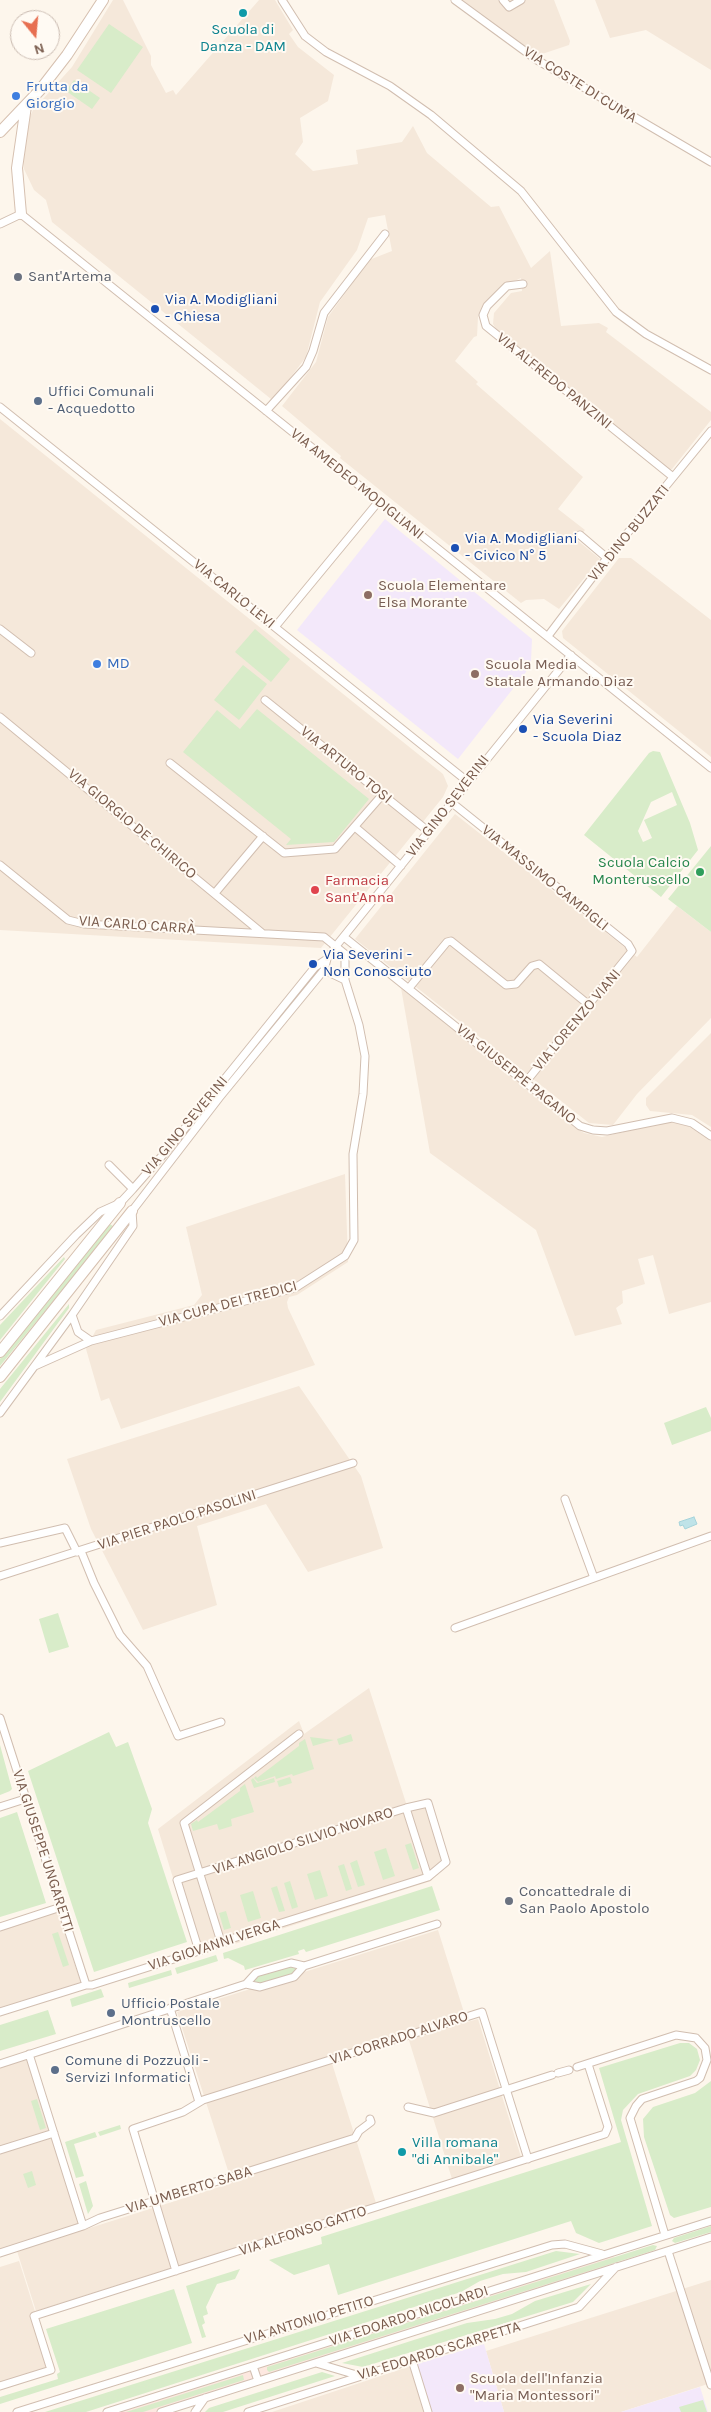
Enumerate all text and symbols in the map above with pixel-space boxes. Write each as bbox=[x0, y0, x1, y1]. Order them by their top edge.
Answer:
marker: Scuola di Danza - DAM bbox=[237, 7, 249, 19]
north arrow bbox=[10, 10, 60, 60]
place label: Scuola di Danza - DAM bbox=[200, 21, 286, 56]
text: N bbox=[32, 39, 47, 58]
street label: VIA COSTE DI CUMA bbox=[520, 43, 640, 127]
place label: Frutta da Giorgio bbox=[26, 78, 89, 113]
marker: Frutta da Giorgio bbox=[10, 90, 22, 102]
place label: Sant'Artema bbox=[28, 268, 112, 286]
marker: Sant'Artema bbox=[12, 271, 24, 283]
place label: Via A. Modigliani - Chiesa bbox=[165, 291, 278, 326]
marker: Via A. Modigliani - Chiesa bbox=[149, 303, 161, 315]
street label: VIA ALFREDO PANZINI bbox=[493, 329, 615, 433]
place label: Uffici Comunali - Acquedotto bbox=[48, 383, 155, 418]
marker: Uffici Comunali - Acquedotto bbox=[32, 395, 44, 407]
street label: VIA AMEDEO MODIGLIANI bbox=[287, 425, 427, 543]
street label: VIA DINO BUZZATI bbox=[585, 481, 673, 585]
place label: Via A. Modigliani - Civico N° 5 bbox=[465, 530, 578, 565]
marker: Via A. Modigliani - Civico N° 5 bbox=[449, 542, 461, 554]
street label: VIA CARLO LEVI bbox=[189, 555, 279, 633]
place label: Scuola Elementare Elsa Morante bbox=[378, 577, 506, 612]
marker: Scuola Elementare Elsa Morante bbox=[362, 589, 374, 601]
place label: MD bbox=[107, 655, 130, 673]
place label: Scuola Media Statale Armando Diaz bbox=[485, 656, 633, 691]
marker: MD bbox=[91, 658, 103, 670]
marker: Scuola Media Statale Armando Diaz bbox=[469, 668, 481, 680]
place label: Via Severini - Scuola Diaz bbox=[533, 711, 622, 746]
street label: VIA ARTURO TOSI bbox=[296, 723, 396, 807]
marker: Via Severini - Scuola Diaz bbox=[517, 723, 529, 735]
street label: VIA GINO SEVERINI bbox=[403, 751, 493, 861]
street label: VIA GIORGIO DE CHIRICO bbox=[64, 765, 200, 883]
street label: VIA MASSIMO CAMPIGLI bbox=[478, 821, 612, 935]
place label: Scuola Calcio Monteruscello bbox=[592, 854, 690, 889]
marker: Scuola Calcio Monteruscello bbox=[694, 866, 706, 878]
place label: Farmacia Sant'Anna bbox=[325, 872, 394, 907]
marker: Farmacia Sant'Anna bbox=[309, 884, 321, 896]
street label: VIA CARLO CARRÀ bbox=[78, 912, 196, 938]
place label: Via Severini - Non Conosciuto bbox=[323, 946, 432, 981]
marker: Via Severini - Non Conosciuto bbox=[307, 958, 319, 970]
street label: VIA LORENZO VIANI bbox=[529, 965, 625, 1075]
street label: VIA GIUSEPPE PAGANO bbox=[452, 1020, 580, 1128]
street label: VIA GINO SEVERINI bbox=[138, 1073, 232, 1179]
street label: VIA CUPA DEI TREDICI bbox=[157, 1277, 299, 1331]
street label: VIA PIER PAOLO PASOLINI bbox=[96, 1486, 258, 1554]
street label: VIA GIUSEPPE UNGARETTI bbox=[8, 1768, 78, 1934]
street label: VIA ANGIOLO SILVIO NOVARO bbox=[211, 1803, 395, 1879]
place label: Concattedrale di San Paolo Apostolo bbox=[519, 1883, 649, 1918]
marker: Concattedrale di San Paolo Apostolo bbox=[503, 1895, 515, 1907]
street label: VIA GIOVANNI VERGA bbox=[146, 1915, 282, 1975]
place label: Ufficio Postale Montruscello bbox=[121, 1995, 220, 2030]
marker: Ufficio Postale Montruscello bbox=[105, 2007, 117, 2019]
street label: VIA CORRADO ALVARO bbox=[328, 2007, 470, 2069]
place label: Comune di Pozzuoli - Servizi Informatici bbox=[65, 2052, 208, 2087]
marker: Comune di Pozzuoli - Servizi Informatici bbox=[49, 2064, 61, 2076]
place label: Villa romana "di Annibale" bbox=[412, 2134, 498, 2169]
marker: Villa romana "di Annibale" bbox=[396, 2146, 408, 2158]
street label: VIA UMBERTO SABA bbox=[124, 2162, 254, 2218]
street label: VIA ALFONSO GATTO bbox=[237, 2202, 369, 2260]
street label: VIA EDOARDO NICOLARDI bbox=[327, 2282, 491, 2350]
street label: VIA ANTONIO PETITO bbox=[242, 2292, 376, 2348]
street label: VIA EDOARDO SCARPETTA bbox=[355, 2318, 523, 2384]
place label: Scuola dell'Infanzia "Maria Montessori" bbox=[470, 2370, 603, 2405]
marker: Scuola dell'Infanzia "Maria Montessori" bbox=[454, 2382, 466, 2394]

